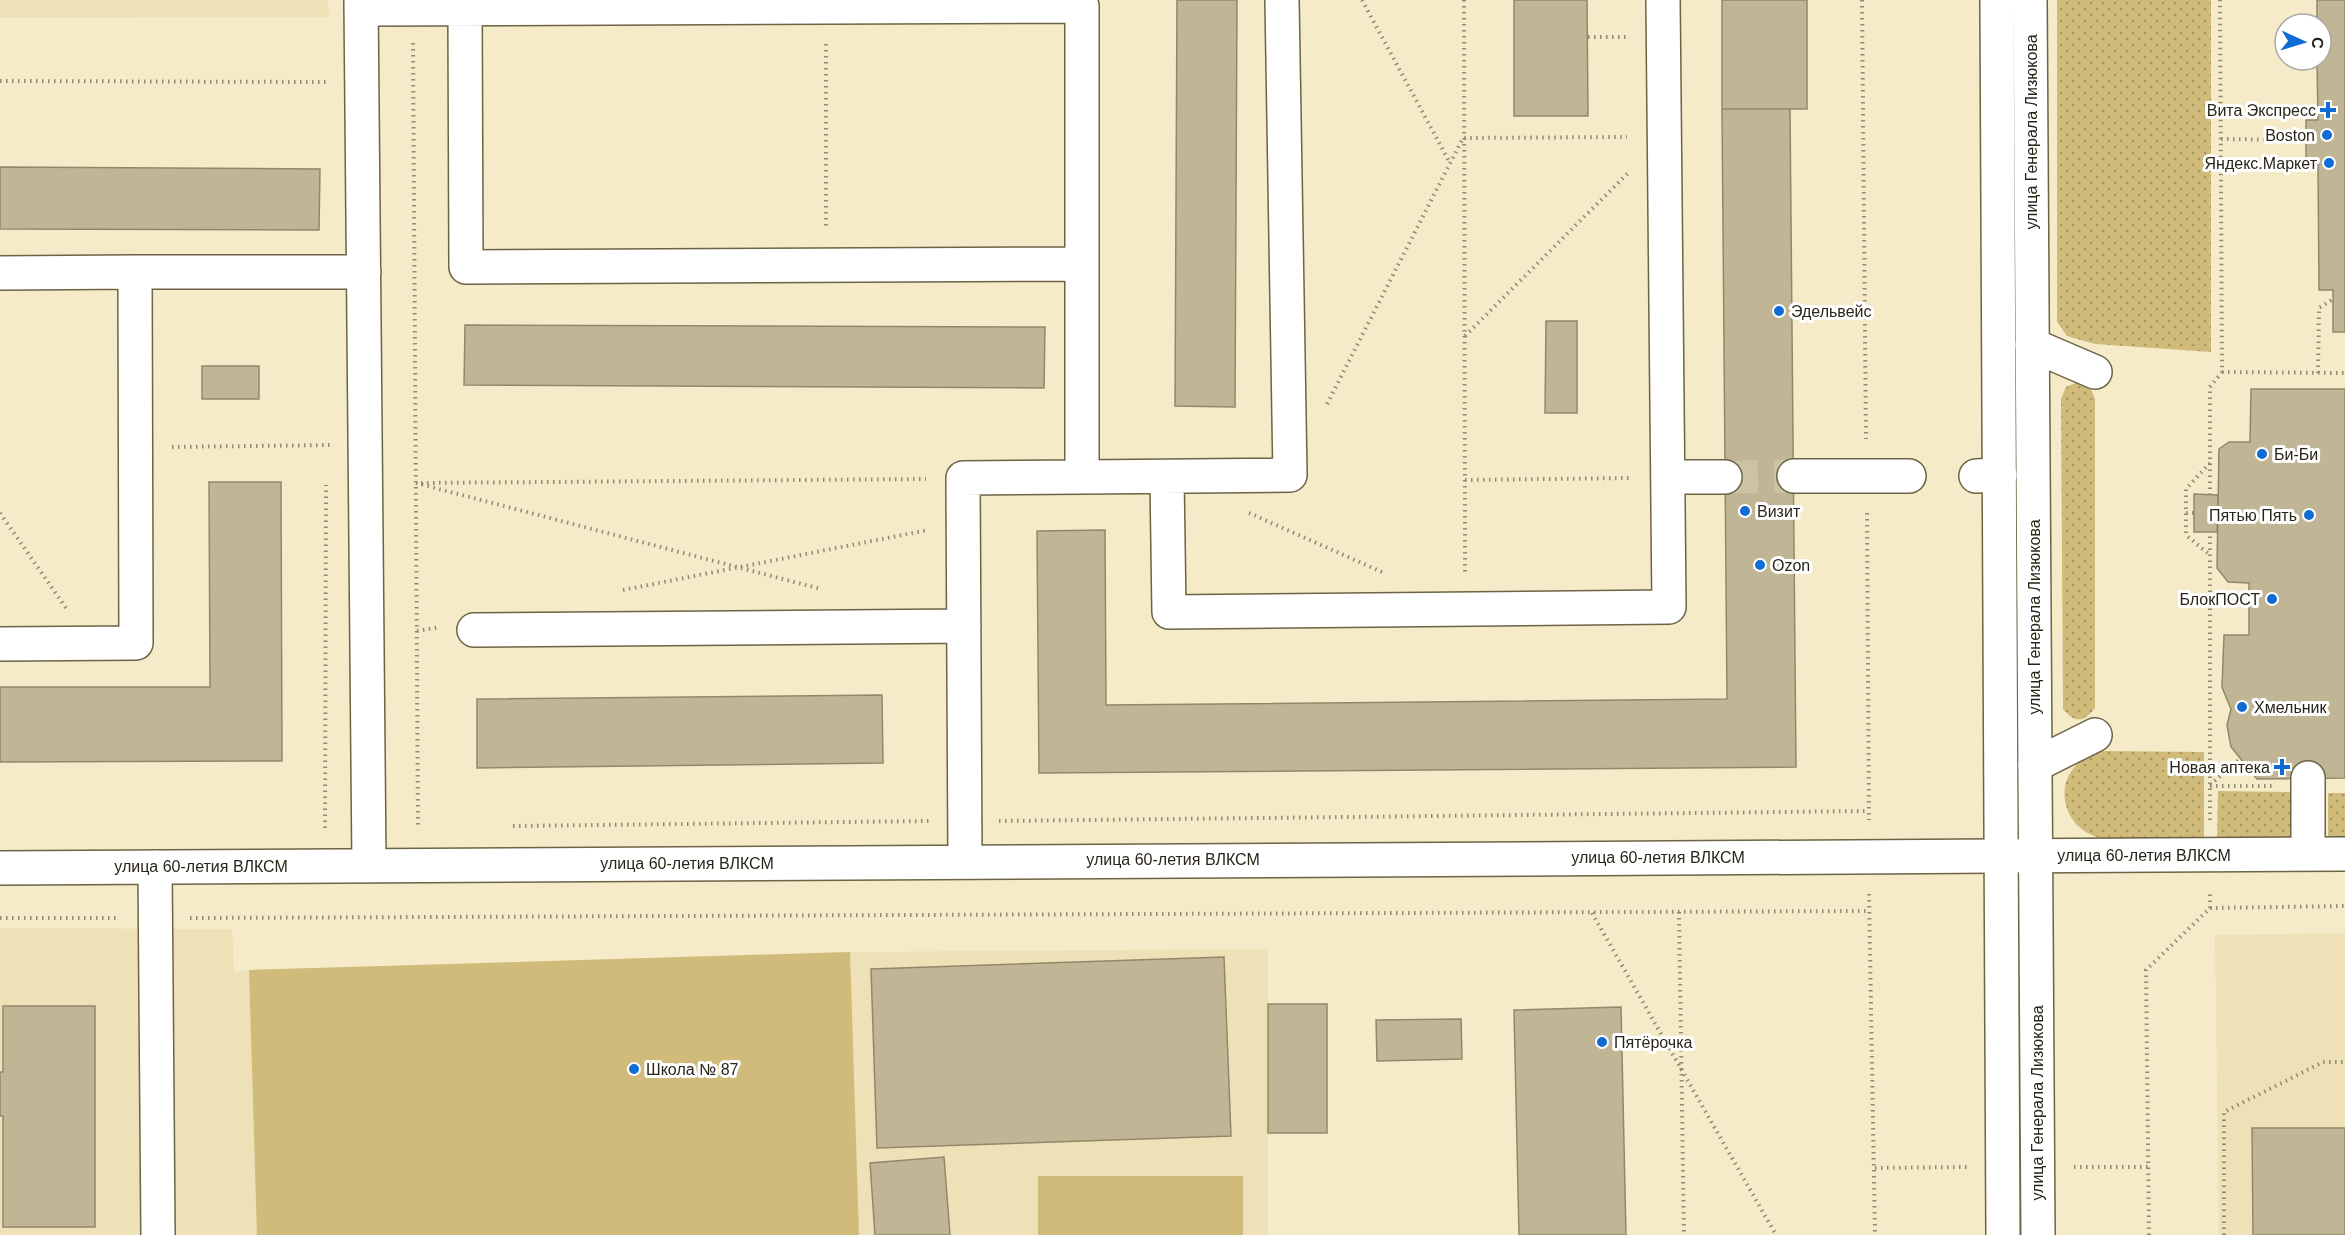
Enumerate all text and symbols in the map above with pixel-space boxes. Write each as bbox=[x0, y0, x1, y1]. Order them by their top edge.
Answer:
north arrow bbox=[2273, 12, 2333, 72]
street label: улица Генерала Лизюкова bbox=[2023, 34, 2040, 230]
text: С bbox=[2309, 37, 2326, 50]
place label: Вита Экспресс bbox=[2207, 102, 2316, 119]
marker: Вита Экспресс bbox=[2321, 103, 2335, 117]
place label: Boston bbox=[2265, 127, 2315, 144]
marker: Boston bbox=[2320, 128, 2334, 142]
place label: Яндекс.Маркет bbox=[2205, 155, 2318, 172]
marker: Яндекс.Маркет bbox=[2322, 156, 2336, 170]
place label: Эдельвейс bbox=[1791, 303, 1872, 320]
marker: Эдельвейс bbox=[1772, 304, 1786, 318]
place label: Би-Би bbox=[2274, 446, 2318, 463]
marker: Би-Би bbox=[2255, 447, 2269, 461]
place label: Визит bbox=[1757, 503, 1801, 520]
marker: Визит bbox=[1738, 504, 1752, 518]
place label: Пятью Пять bbox=[2209, 507, 2297, 524]
marker: Пятью Пять bbox=[2302, 508, 2316, 522]
street label: улица Генерала Лизюкова bbox=[2026, 519, 2043, 715]
place label: Ozon bbox=[1772, 557, 1810, 574]
marker: Ozon bbox=[1753, 558, 1767, 572]
place label: БлокПОСТ bbox=[2180, 591, 2260, 608]
marker: БлокПОСТ bbox=[2265, 592, 2279, 606]
place label: Хмельник bbox=[2254, 699, 2327, 716]
marker: Хмельник bbox=[2235, 700, 2249, 714]
place label: Новая аптека bbox=[2169, 759, 2270, 776]
marker: Новая аптека bbox=[2275, 760, 2289, 774]
street label: улица 60-летия ВЛКСМ bbox=[2057, 847, 2231, 864]
street label: улица 60-летия ВЛКСМ bbox=[1571, 849, 1745, 866]
street label: улица 60-летия ВЛКСМ bbox=[1086, 851, 1260, 868]
street label: улица 60-летия ВЛКСМ bbox=[600, 855, 774, 872]
street label: улица 60-летия ВЛКСМ bbox=[114, 858, 288, 875]
street label: улица Генерала Лизюкова bbox=[2029, 1005, 2046, 1201]
place label: Пятёрочка bbox=[1614, 1034, 1693, 1051]
marker: Пятёрочка bbox=[1595, 1035, 1609, 1049]
place label: Школа № 87 bbox=[646, 1061, 739, 1078]
marker: Школа № 87 bbox=[627, 1062, 641, 1076]

